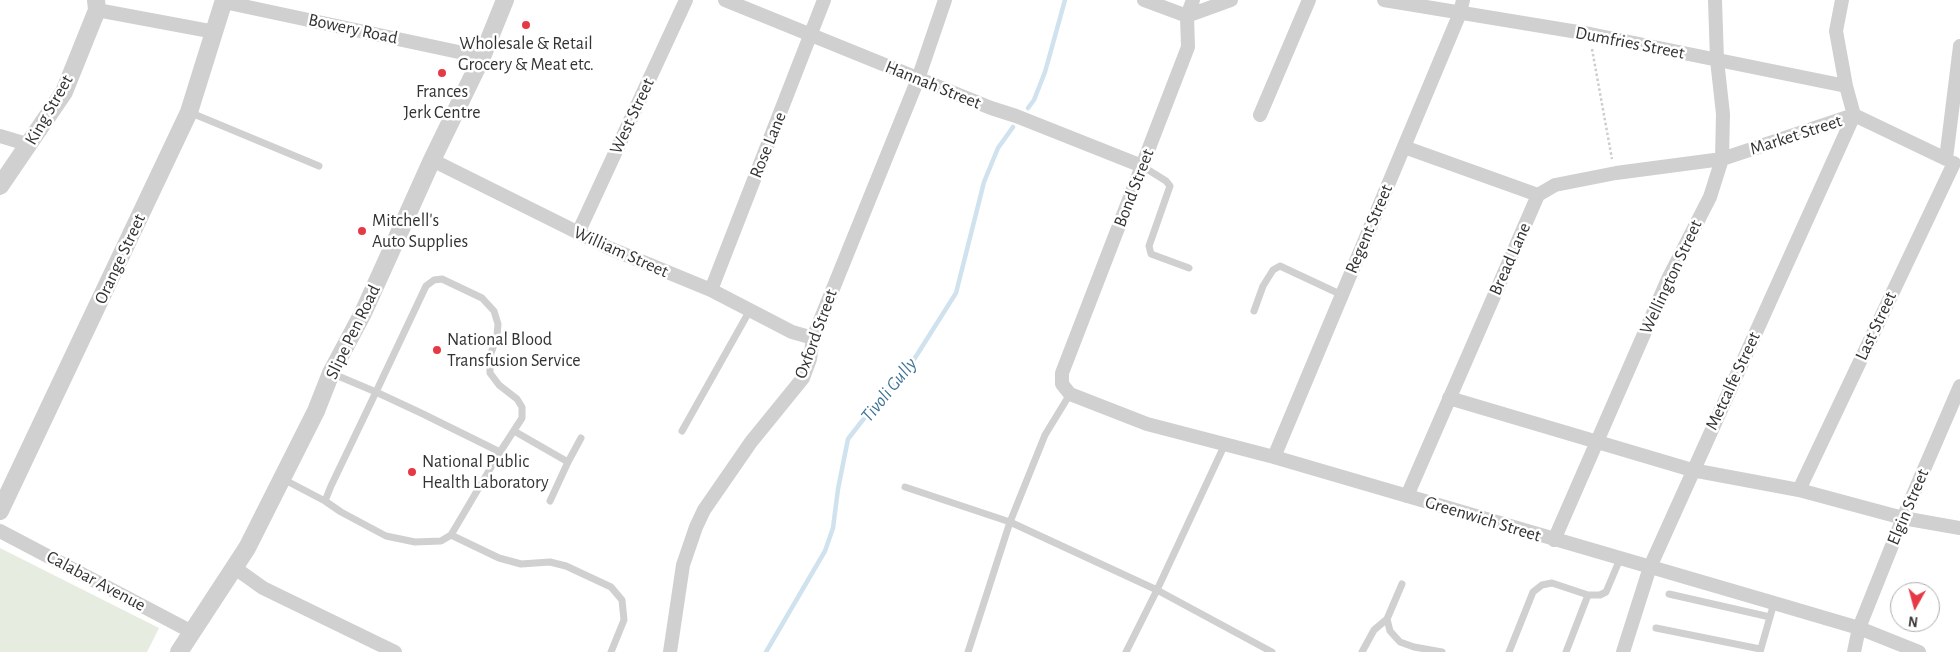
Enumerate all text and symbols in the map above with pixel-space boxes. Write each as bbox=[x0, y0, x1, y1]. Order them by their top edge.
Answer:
street label: Bowery Road bbox=[306, 9, 400, 49]
marker: Wholesale & Retail Grocery & Meat etc. bbox=[520, 19, 532, 31]
street label: Dumfries Street bbox=[1574, 22, 1686, 64]
place label: Wholesale & Retail Grocery & Meat etc. bbox=[458, 33, 594, 76]
street label: Hannah Street bbox=[882, 56, 984, 114]
marker: Frances Jerk Centre bbox=[436, 67, 448, 79]
street label: King Street bbox=[20, 71, 78, 149]
street label: West Street bbox=[605, 75, 659, 157]
place label: Frances Jerk Centre bbox=[404, 81, 480, 124]
street label: Rose Lane bbox=[745, 109, 791, 181]
street label: Market Street bbox=[1747, 110, 1845, 160]
street label: Bond Street bbox=[1109, 146, 1159, 230]
street label: Regent Street bbox=[1341, 181, 1397, 277]
place label: Mitchell's Auto Supplies bbox=[372, 210, 468, 252]
street label: Orange Street bbox=[90, 211, 150, 307]
street label: Wellington Street bbox=[1635, 216, 1707, 338]
street label: Bread Lane bbox=[1484, 219, 1536, 299]
street label: William Street bbox=[570, 221, 672, 283]
marker: Mitchell's Auto Supplies bbox=[356, 225, 368, 237]
street label: Slipe Pen Road bbox=[321, 281, 385, 383]
street label: Oxford Street bbox=[790, 286, 842, 382]
street label: Last Street bbox=[1851, 288, 1901, 364]
street label: Metcalfe Street bbox=[1701, 328, 1765, 434]
place label: National Blood Transfusion Service bbox=[447, 329, 581, 372]
marker: National Blood Transfusion Service bbox=[431, 344, 443, 356]
water label: Tivoli Gully bbox=[856, 353, 922, 427]
place label: National Public Health Laboratory bbox=[422, 451, 549, 494]
marker: National Public Health Laboratory bbox=[406, 466, 418, 478]
street label: Elgin Street bbox=[1882, 466, 1934, 548]
street label: Greenwich Street bbox=[1423, 491, 1543, 547]
street label: Calabar Avenue bbox=[43, 546, 149, 616]
north arrow bbox=[1890, 582, 1940, 632]
text: N bbox=[1908, 613, 1919, 628]

